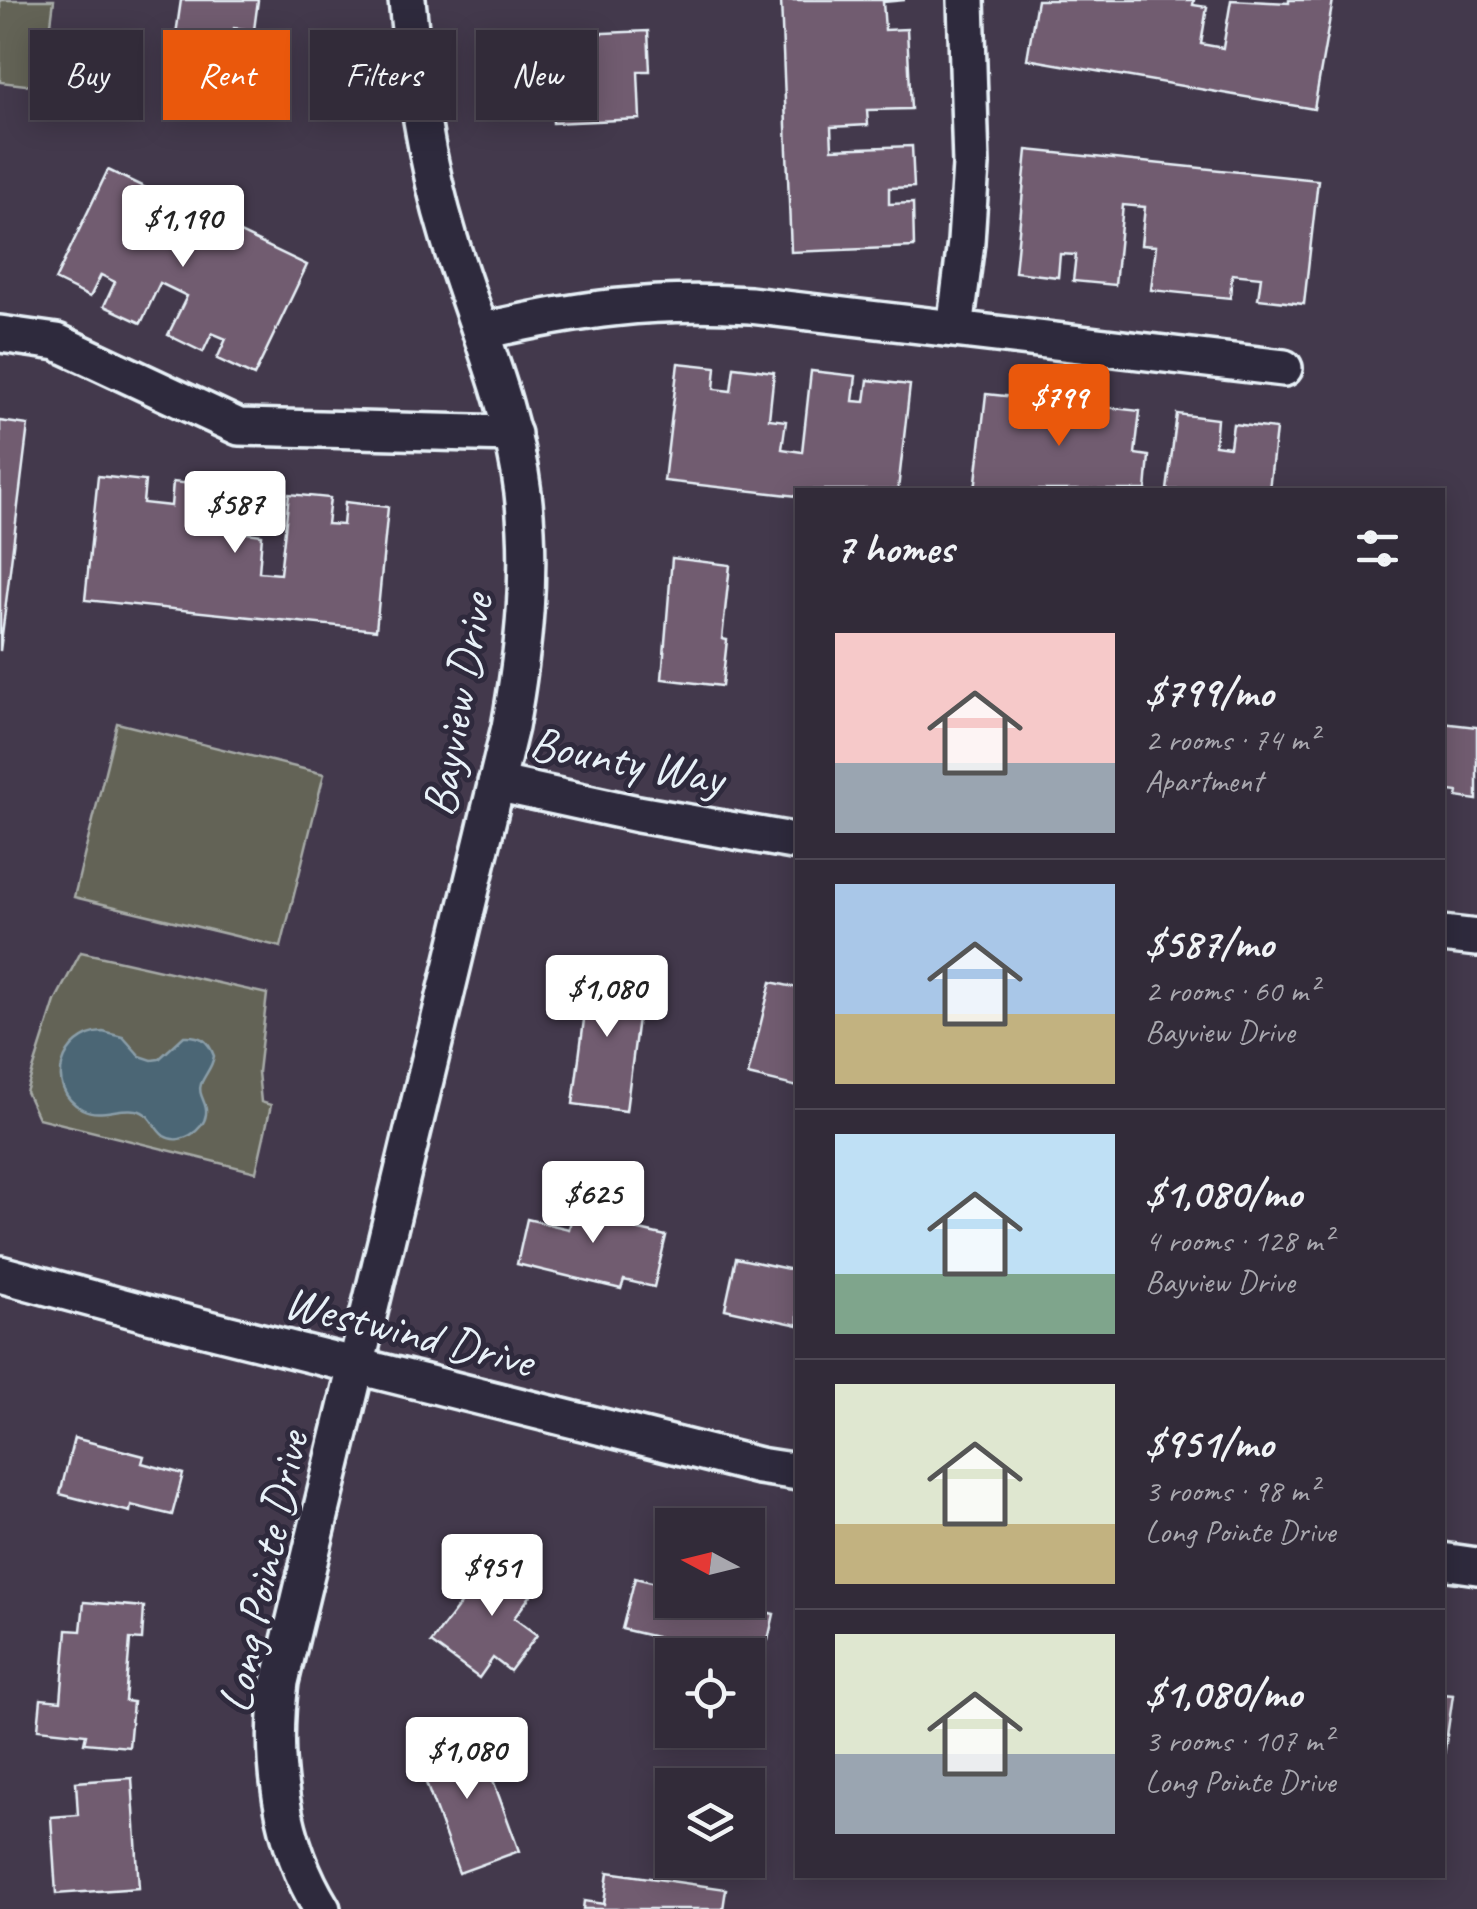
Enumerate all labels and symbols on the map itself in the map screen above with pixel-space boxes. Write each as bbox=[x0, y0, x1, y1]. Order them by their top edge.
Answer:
pin: $1,190 bbox=[102, 185, 264, 270]
pin: $799 bbox=[1000, 364, 1118, 449]
pin: $587 bbox=[176, 471, 294, 556]
street label: Bayview Drive bbox=[408, 586, 507, 821]
street label: Bounty Way bbox=[525, 712, 732, 809]
pin: $1,080 bbox=[526, 955, 688, 1040]
pin: $625 bbox=[534, 1161, 652, 1246]
street label: Westwind Drive bbox=[278, 1271, 543, 1392]
street label: Long Pointe Drive bbox=[204, 1423, 323, 1718]
north arrow bbox=[655, 1508, 765, 1618]
pin: $951 bbox=[433, 1534, 551, 1619]
pin: $1,080 bbox=[386, 1717, 548, 1802]

